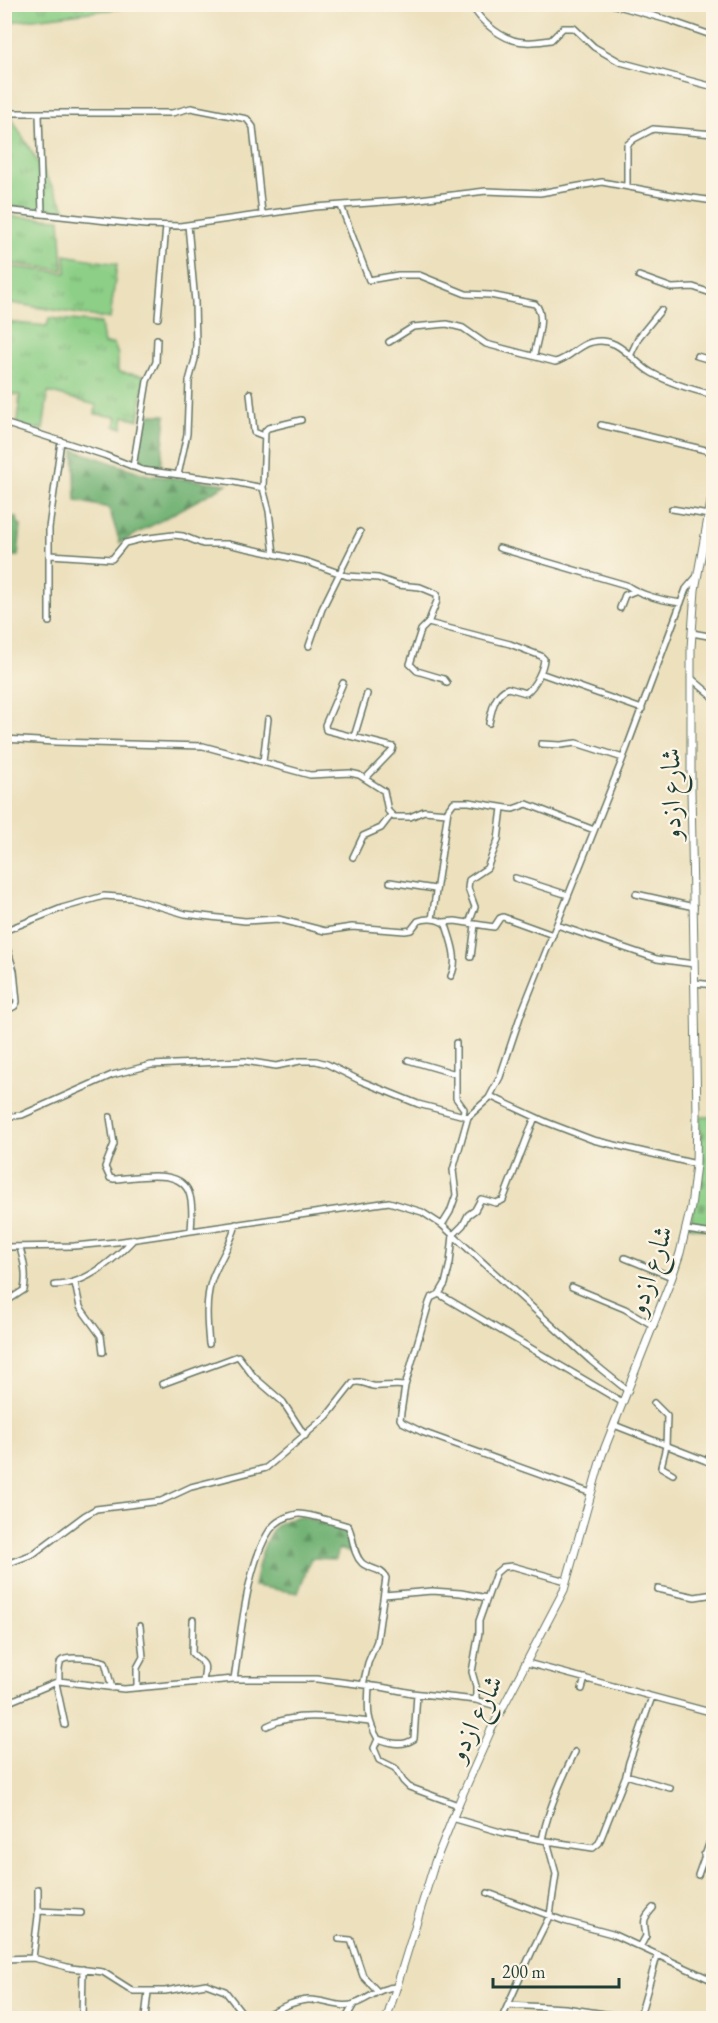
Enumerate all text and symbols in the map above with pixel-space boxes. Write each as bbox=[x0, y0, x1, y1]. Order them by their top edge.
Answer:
street label: شارع ازدو bbox=[652, 748, 694, 843]
street label: شارع ازدو bbox=[618, 1221, 685, 1323]
street label: شارع ازدو bbox=[437, 1669, 515, 1772]
scale bar bbox=[493, 1951, 619, 1989]
text: 200 m bbox=[502, 1960, 546, 1983]

